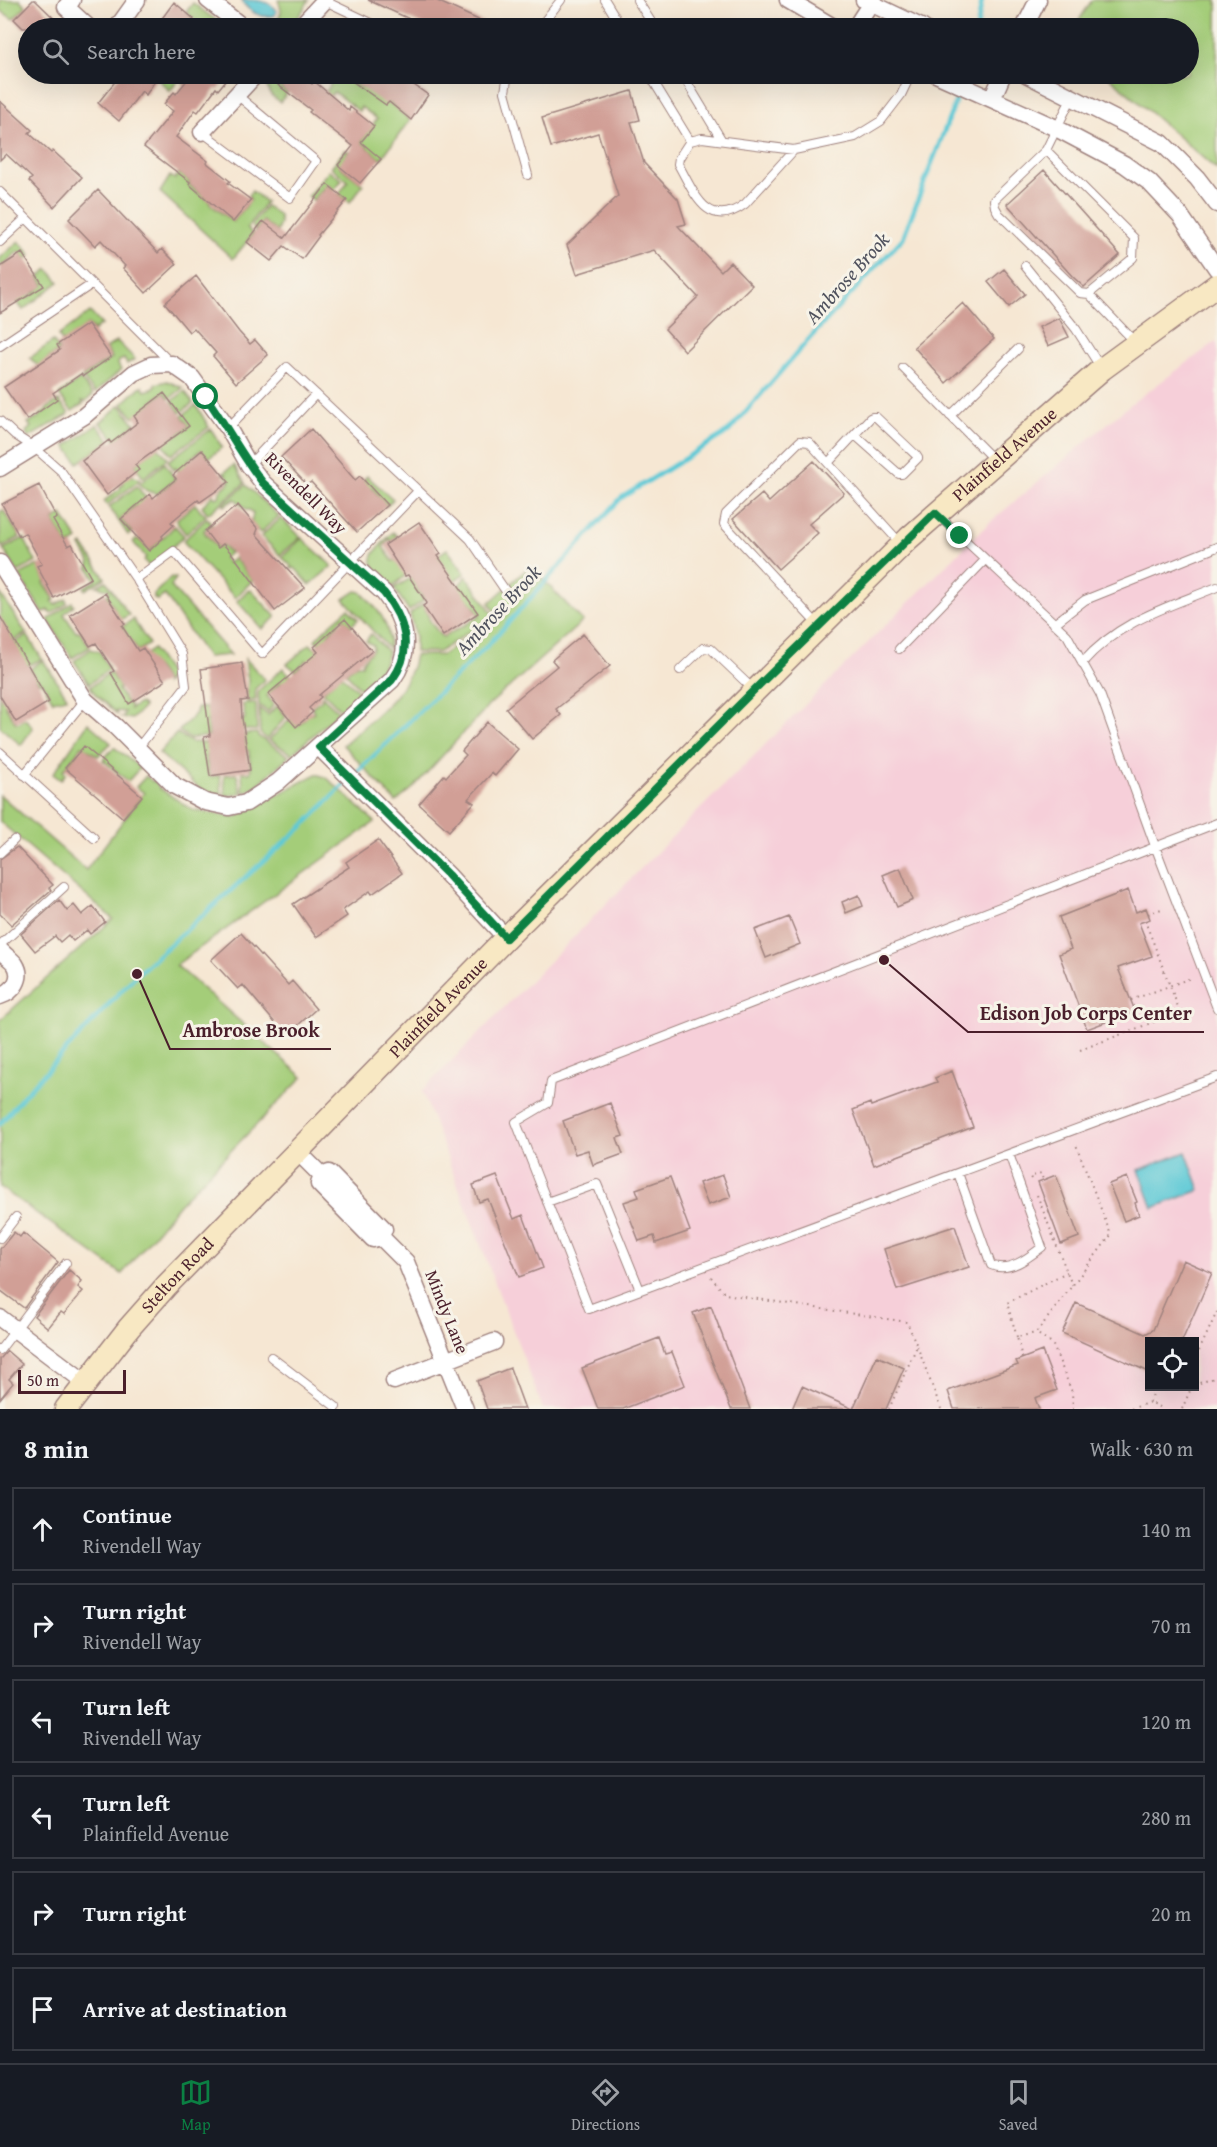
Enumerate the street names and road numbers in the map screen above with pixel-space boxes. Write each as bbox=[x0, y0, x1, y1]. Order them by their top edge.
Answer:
street label: Plainfield Avenue bbox=[946, 400, 1063, 507]
street label: Rivendell Way bbox=[259, 445, 354, 540]
street label: Plainfield Avenue bbox=[382, 951, 493, 1064]
street label: Stelton Road bbox=[134, 1231, 220, 1319]
street label: Mindy Lane bbox=[418, 1266, 477, 1358]

